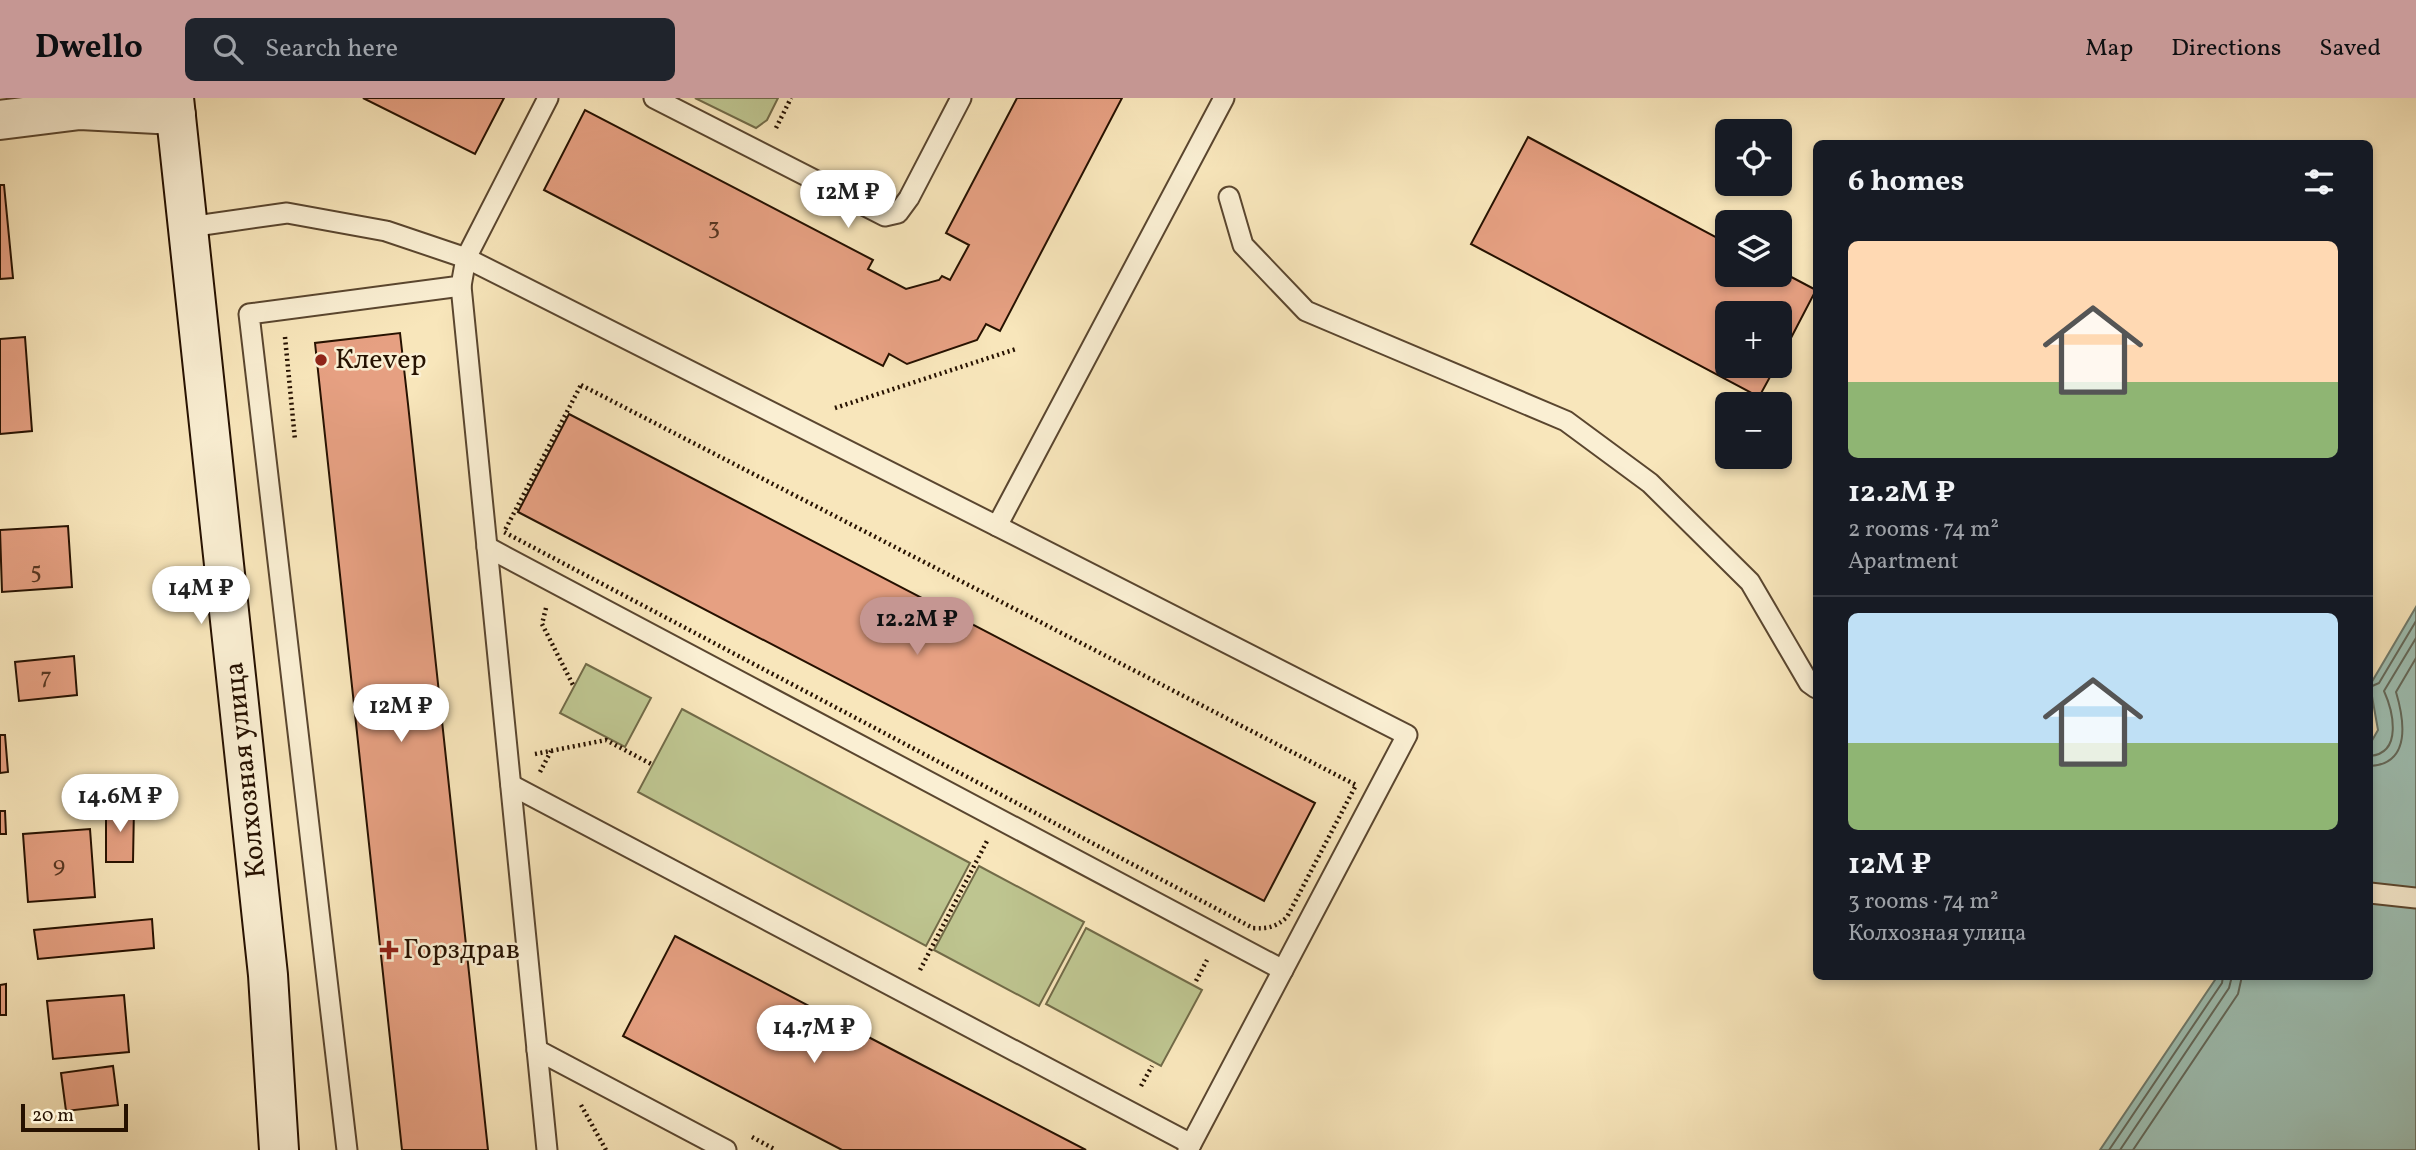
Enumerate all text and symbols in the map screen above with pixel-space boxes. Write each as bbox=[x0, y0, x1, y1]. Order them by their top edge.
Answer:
search box bbox=[185, 18, 675, 81]
text: Dwello bbox=[35, 26, 143, 72]
icon: search bbox=[209, 30, 247, 68]
text: Search here bbox=[265, 31, 398, 67]
text: Map bbox=[2085, 32, 2133, 66]
text: Directions bbox=[2171, 32, 2281, 66]
text: Saved bbox=[2319, 32, 2381, 66]
map controls bbox=[1715, 119, 1792, 469]
button: locate bbox=[1715, 119, 1792, 196]
text: 6 homes bbox=[1848, 161, 1964, 203]
icon: filters bbox=[2300, 163, 2338, 201]
pin: 12M ₽ bbox=[799, 170, 897, 230]
text: 12M ₽ bbox=[816, 177, 880, 209]
button: layers bbox=[1715, 210, 1792, 287]
house number: 3 bbox=[708, 211, 720, 245]
icon: home bbox=[2030, 287, 2156, 413]
button: + bbox=[1715, 301, 1792, 378]
place label: Клеvер bbox=[335, 341, 427, 380]
marker: Клеvер bbox=[313, 352, 329, 368]
button: − bbox=[1715, 392, 1792, 469]
text: 12.2M ₽ bbox=[1848, 472, 1955, 514]
text: 2 rooms · 74 m² bbox=[1848, 514, 1999, 546]
text: Apartment bbox=[1848, 546, 1959, 578]
house number: 5 bbox=[30, 555, 42, 589]
pin: 14M ₽ bbox=[152, 566, 250, 626]
text: 14M ₽ bbox=[168, 573, 234, 605]
pin: 12.2M ₽ bbox=[852, 598, 982, 657]
text: 12.2M ₽ bbox=[876, 604, 958, 636]
icon: home bbox=[2030, 659, 2156, 785]
street label: Колхозная улица bbox=[215, 660, 277, 880]
house number: 7 bbox=[40, 661, 52, 695]
pin: 12M ₽ bbox=[352, 684, 450, 744]
text: 12M ₽ bbox=[369, 691, 433, 723]
pin: 14.6M ₽ bbox=[55, 774, 185, 834]
text: 14.6M ₽ bbox=[78, 781, 162, 813]
text: 12M ₽ bbox=[1848, 844, 1931, 886]
house number: 9 bbox=[53, 849, 65, 883]
text: 3 rooms · 74 m² bbox=[1848, 886, 1998, 918]
text: Колхозная улица bbox=[1848, 918, 2027, 950]
place label: Горздрав bbox=[403, 931, 520, 970]
marker: Горздрав bbox=[381, 942, 397, 958]
pin: 14.7M ₽ bbox=[749, 1006, 879, 1065]
text: 14.7M ₽ bbox=[773, 1012, 855, 1044]
scale bar bbox=[21, 1101, 128, 1133]
text: 20 m bbox=[32, 1103, 74, 1129]

